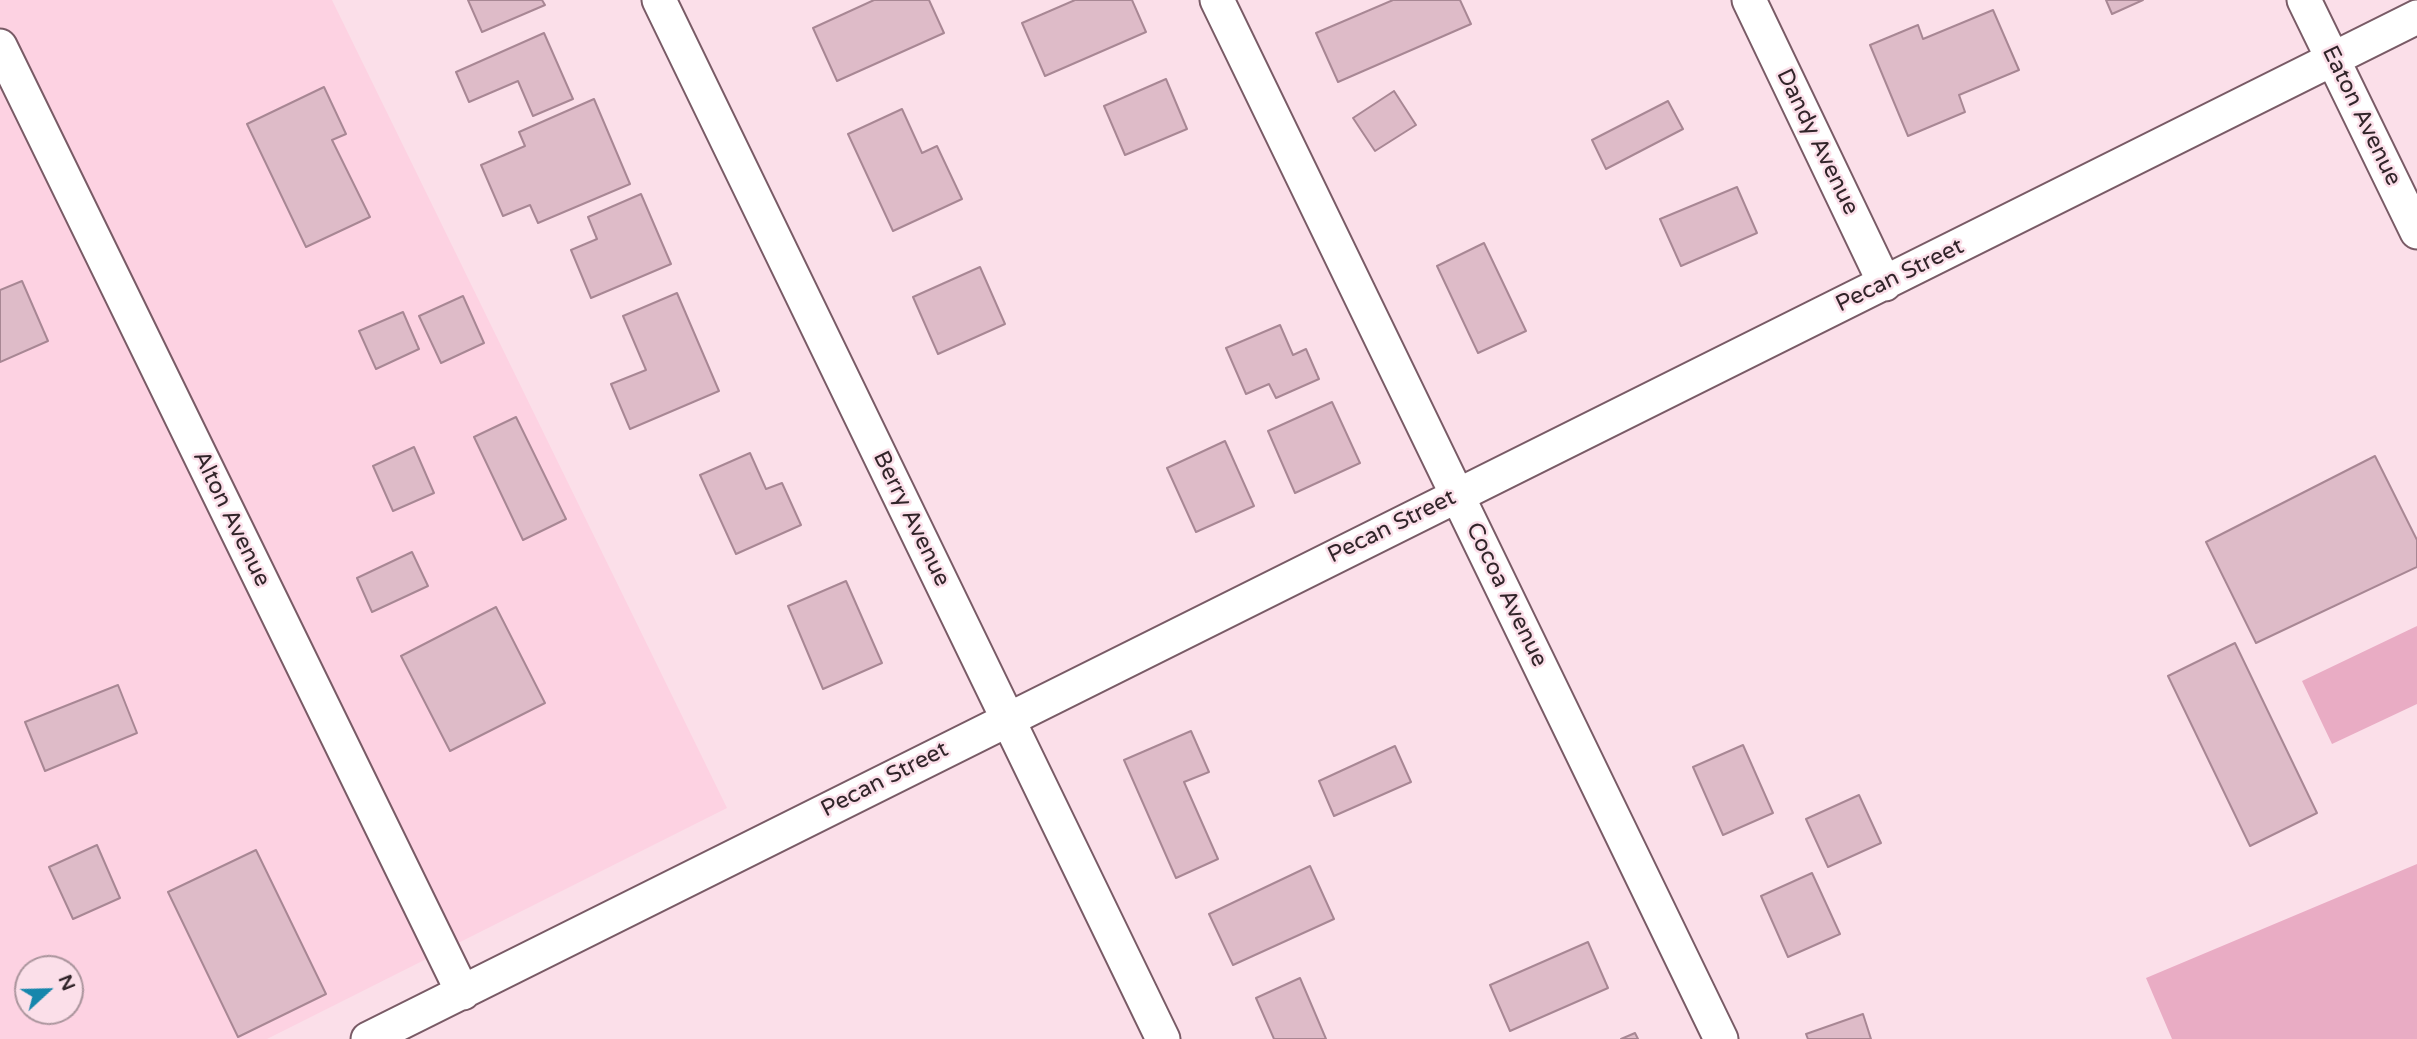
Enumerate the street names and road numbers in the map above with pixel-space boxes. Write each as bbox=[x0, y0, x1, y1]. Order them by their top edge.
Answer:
street label: Eaton Avenue bbox=[2315, 42, 2407, 190]
street label: Dandy Avenue bbox=[1770, 64, 1864, 220]
street label: Pecan Street bbox=[1831, 233, 1969, 319]
street label: Alton Avenue bbox=[186, 447, 276, 591]
street label: Berry Avenue bbox=[866, 447, 956, 591]
street label: Pecan Street bbox=[1323, 484, 1461, 570]
street label: Cocoa Avenue bbox=[1459, 518, 1553, 672]
street label: Pecan Street bbox=[817, 736, 953, 824]

